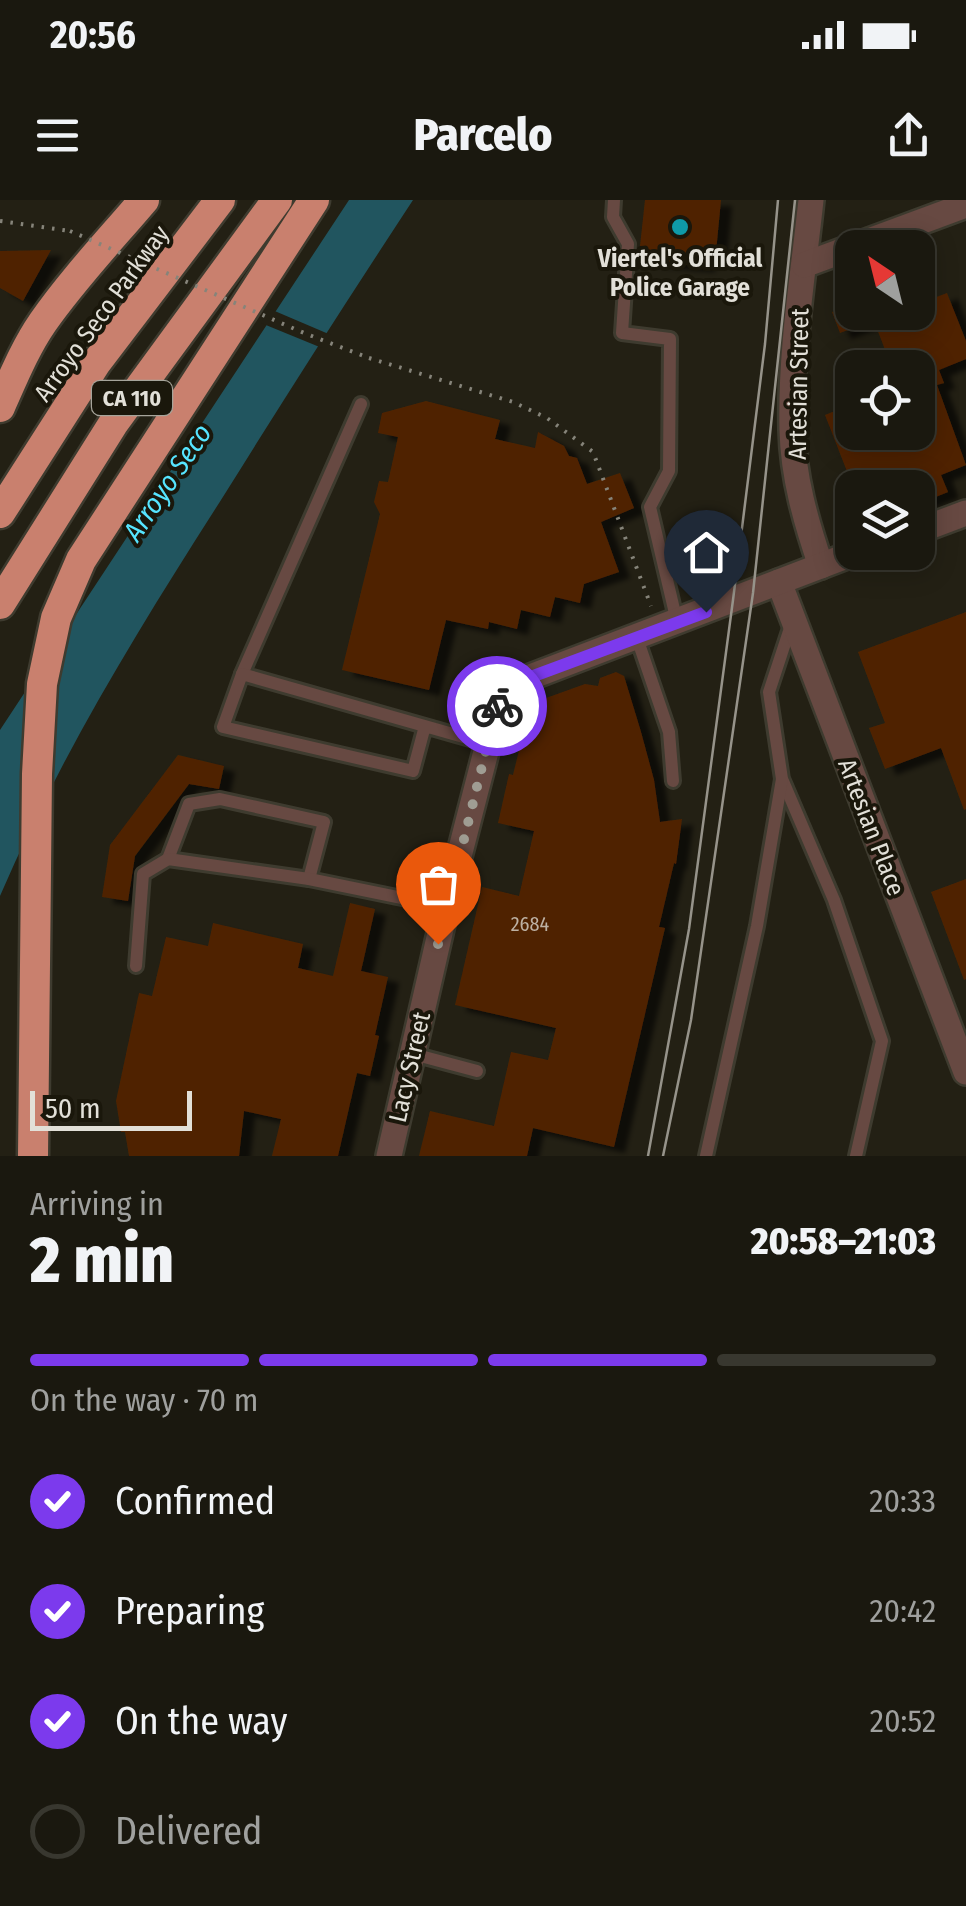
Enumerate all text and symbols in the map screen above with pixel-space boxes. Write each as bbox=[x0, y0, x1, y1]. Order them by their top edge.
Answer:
text: 20:56 bbox=[50, 12, 136, 58]
icon: menu bbox=[30, 108, 85, 163]
text: Parcelo bbox=[414, 108, 552, 162]
icon: share bbox=[881, 108, 936, 163]
marker: Viertel's Official Police Garage bbox=[669, 216, 691, 238]
street label: Arroyo Seco Parkway bbox=[28, 220, 176, 408]
north arrow bbox=[835, 230, 935, 330]
map controls bbox=[835, 230, 935, 570]
place label: Viertel's Official Police Garage bbox=[597, 244, 762, 303]
street label: Artesian Street bbox=[783, 307, 815, 460]
button: locate bbox=[835, 350, 935, 450]
road number: CA 110 bbox=[92, 381, 172, 415]
water label: Arroyo Seco bbox=[116, 417, 219, 548]
button: layers bbox=[835, 470, 935, 570]
pin bbox=[664, 510, 749, 613]
icon: home bbox=[679, 525, 734, 580]
courier bbox=[447, 656, 547, 756]
icon: bike bbox=[470, 679, 525, 734]
street label: Artesian Place bbox=[831, 755, 911, 900]
pin bbox=[396, 842, 481, 945]
icon: bag bbox=[411, 857, 466, 912]
house number: 2684 bbox=[511, 912, 550, 936]
street label: Lacy Street bbox=[383, 1008, 437, 1125]
scale bar bbox=[30, 1086, 192, 1130]
text: 50 m bbox=[45, 1092, 101, 1125]
text: Arriving in bbox=[30, 1185, 164, 1223]
text: 20:58–21:03 bbox=[751, 1218, 936, 1264]
text: 2 min bbox=[30, 1221, 174, 1299]
text: On the way · 70 m bbox=[30, 1381, 258, 1419]
icon: check bbox=[30, 1474, 85, 1529]
text: Confirmed bbox=[115, 1478, 275, 1524]
text: 20:33 bbox=[869, 1482, 936, 1520]
icon: check bbox=[30, 1584, 85, 1639]
text: Preparing bbox=[115, 1588, 264, 1634]
text: 20:42 bbox=[869, 1592, 936, 1630]
icon: check bbox=[30, 1694, 85, 1749]
text: On the way bbox=[115, 1698, 287, 1744]
text: 20:52 bbox=[870, 1702, 936, 1740]
text: Delivered bbox=[115, 1808, 262, 1854]

